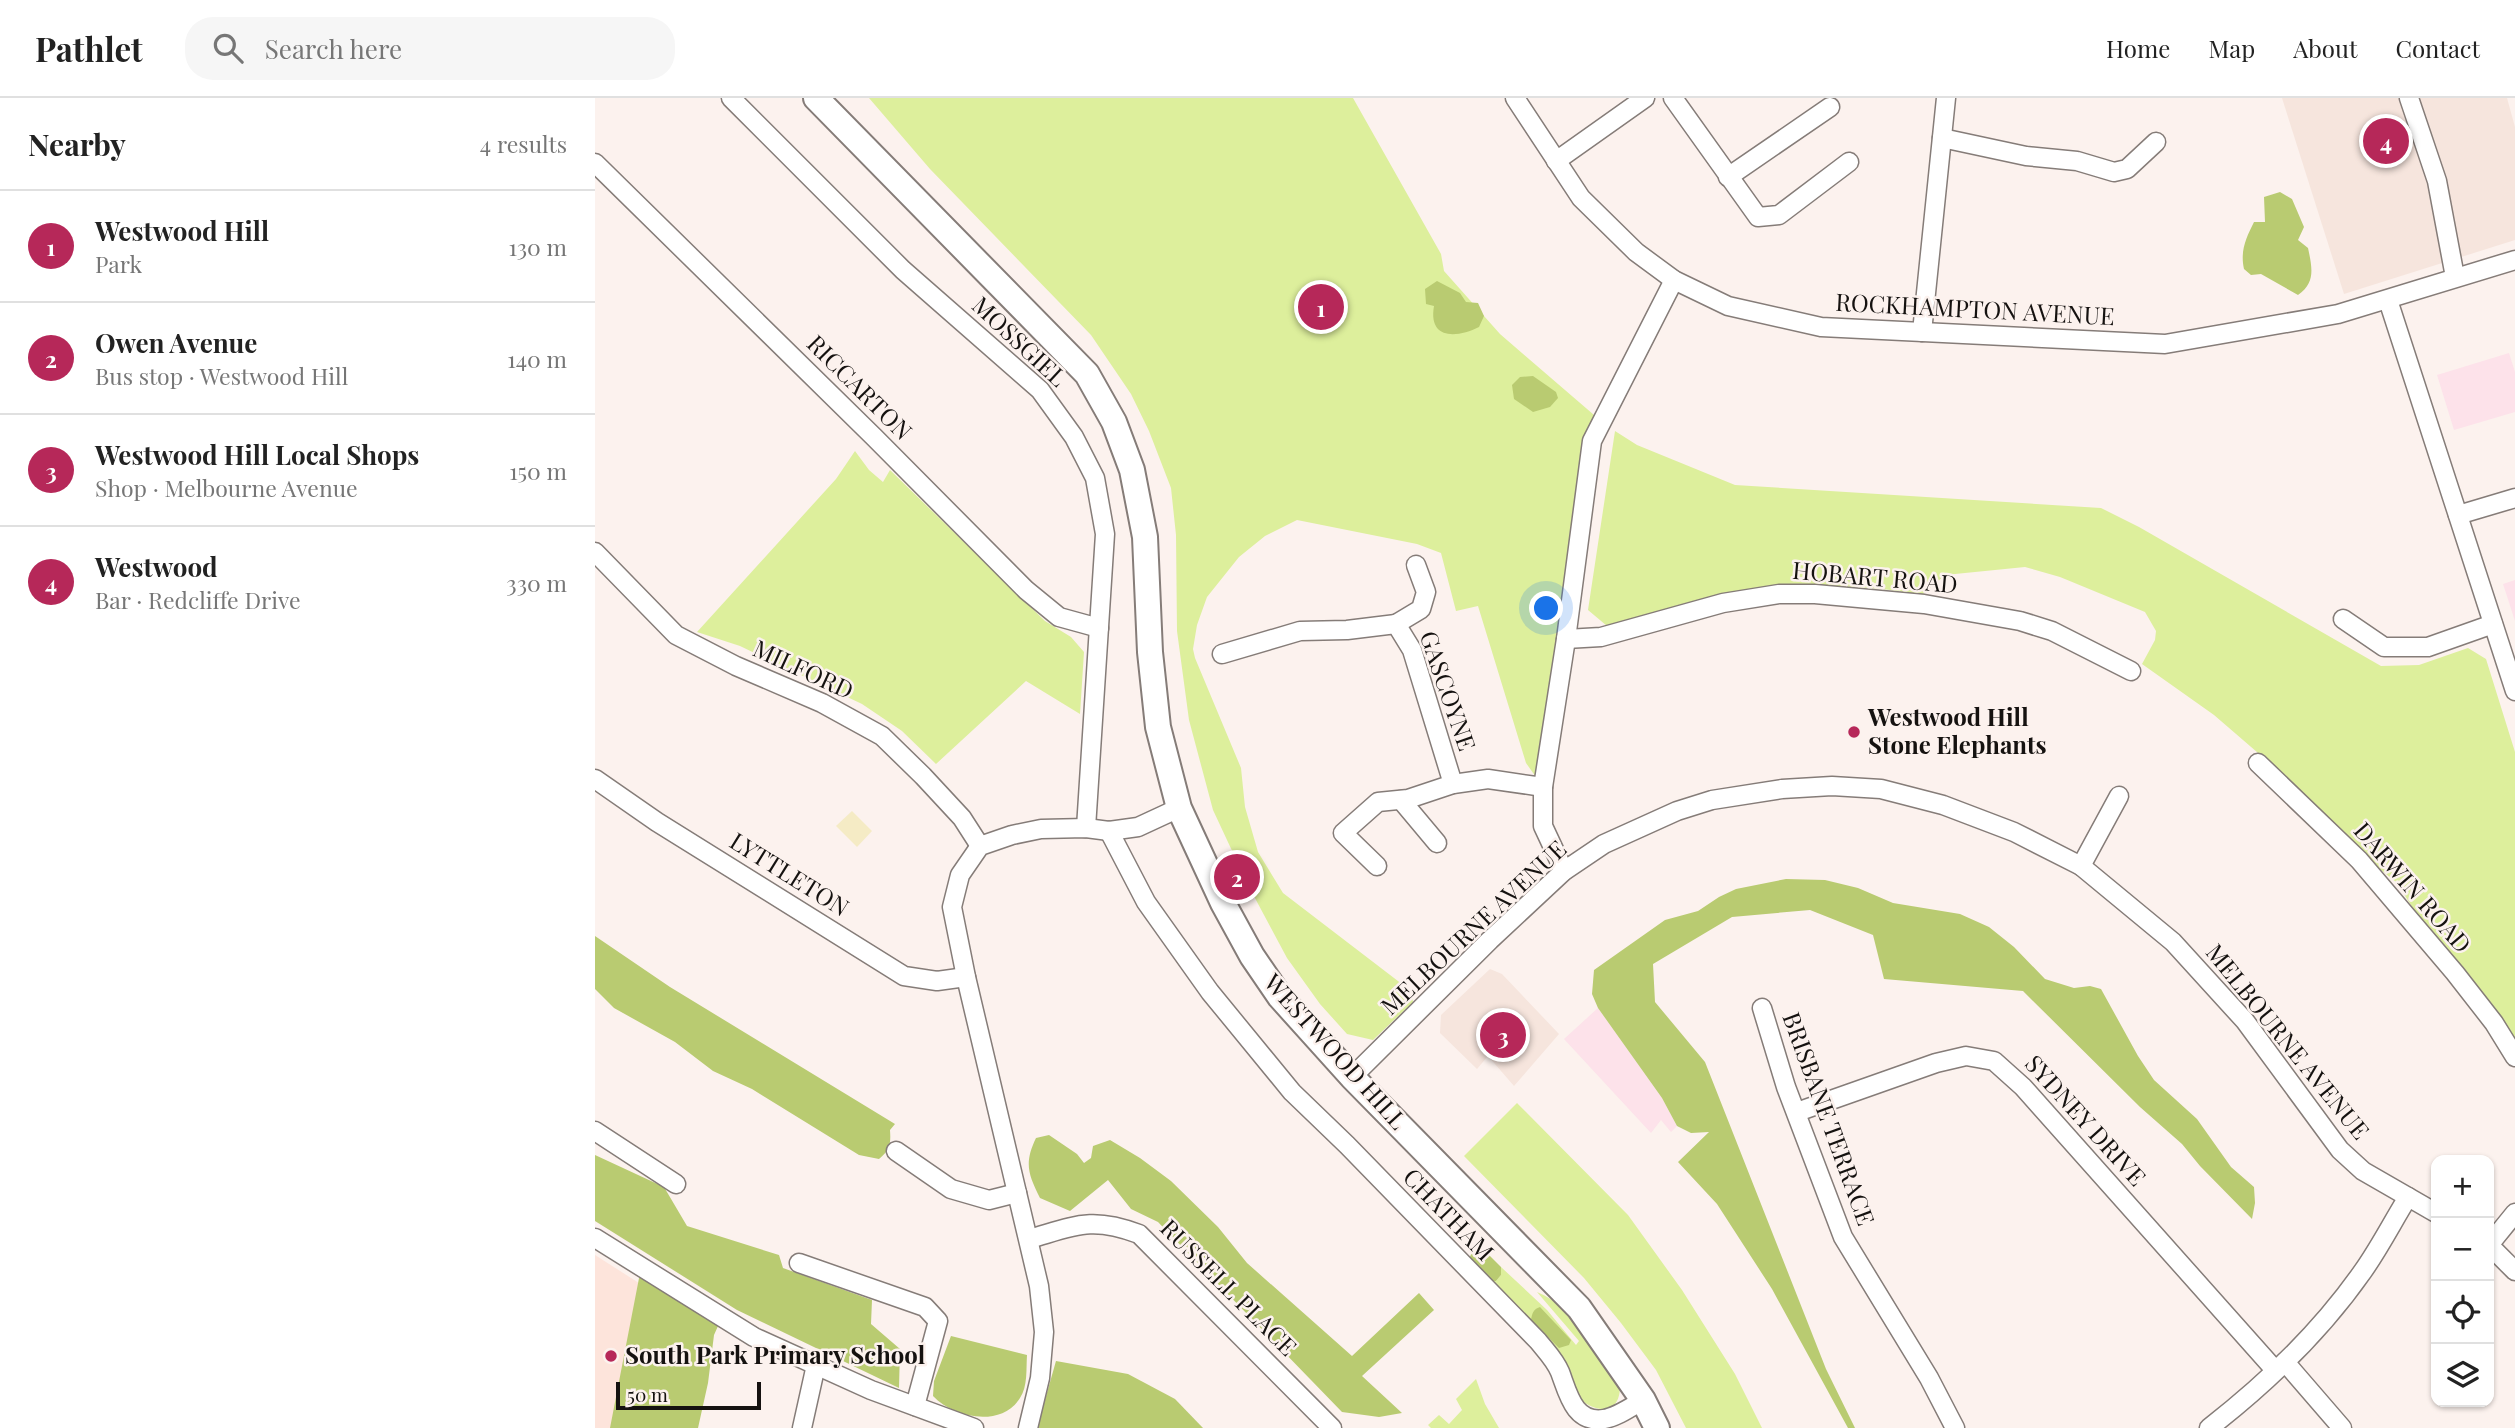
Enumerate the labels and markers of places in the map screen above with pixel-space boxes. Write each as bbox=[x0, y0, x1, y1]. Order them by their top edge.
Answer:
pin: 4 bbox=[2363, 115, 2409, 167]
pin: 1 bbox=[1298, 281, 1344, 333]
place label: Westwood Hill Stone Elephants bbox=[1867, 700, 2047, 760]
marker: Westwood Hill Stone Elephants bbox=[1846, 724, 1862, 740]
pin: 2 bbox=[1214, 851, 1260, 903]
pin: 3 bbox=[1480, 1009, 1526, 1061]
place label: South Park Primary School bbox=[625, 1338, 926, 1370]
marker: South Park Primary School bbox=[603, 1348, 619, 1364]

